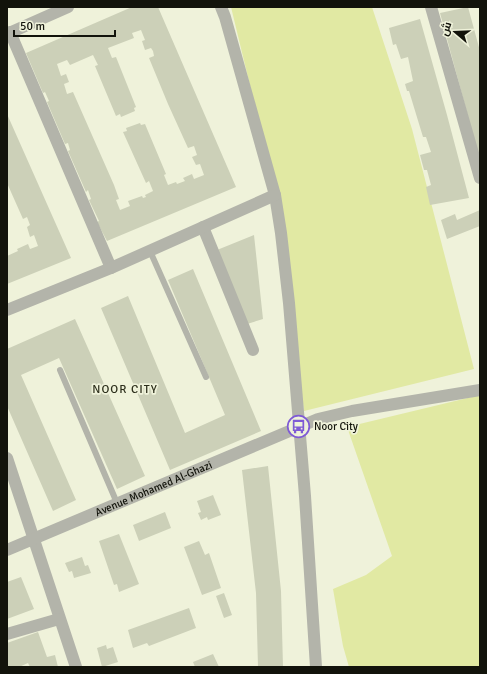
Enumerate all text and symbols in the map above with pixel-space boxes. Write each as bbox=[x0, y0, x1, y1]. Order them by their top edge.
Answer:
scale bar bbox=[14, 12, 115, 38]
north arrow bbox=[435, 12, 475, 52]
text: 50 m bbox=[20, 19, 45, 34]
text: ش bbox=[438, 20, 454, 38]
district label: NOOR CITY bbox=[92, 382, 158, 397]
bus stop icon: Noor City bbox=[286, 413, 312, 439]
place label: Noor City bbox=[314, 420, 359, 433]
street label: Avenue Mohamed Al-Ghazi bbox=[93, 458, 214, 519]

